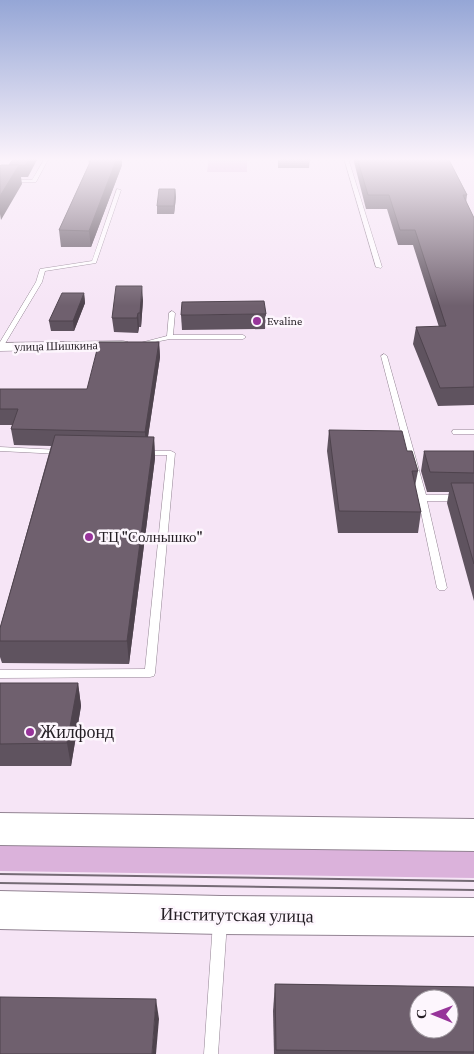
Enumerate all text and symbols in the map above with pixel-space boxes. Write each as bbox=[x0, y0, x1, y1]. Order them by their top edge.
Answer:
place label: Evaline bbox=[267, 314, 302, 328]
marker: Evaline bbox=[251, 315, 263, 327]
street label: улица Шишкина bbox=[14, 338, 99, 354]
place label: ТЦ "Солнышко" bbox=[99, 529, 203, 545]
marker: ТЦ "Солнышко" bbox=[83, 531, 95, 543]
place label: Жилфонд bbox=[40, 722, 114, 742]
marker: Жилфонд bbox=[24, 726, 36, 738]
street label: Институтская улица bbox=[160, 904, 314, 926]
north arrow bbox=[409, 989, 459, 1039]
text: С bbox=[413, 1009, 429, 1019]

